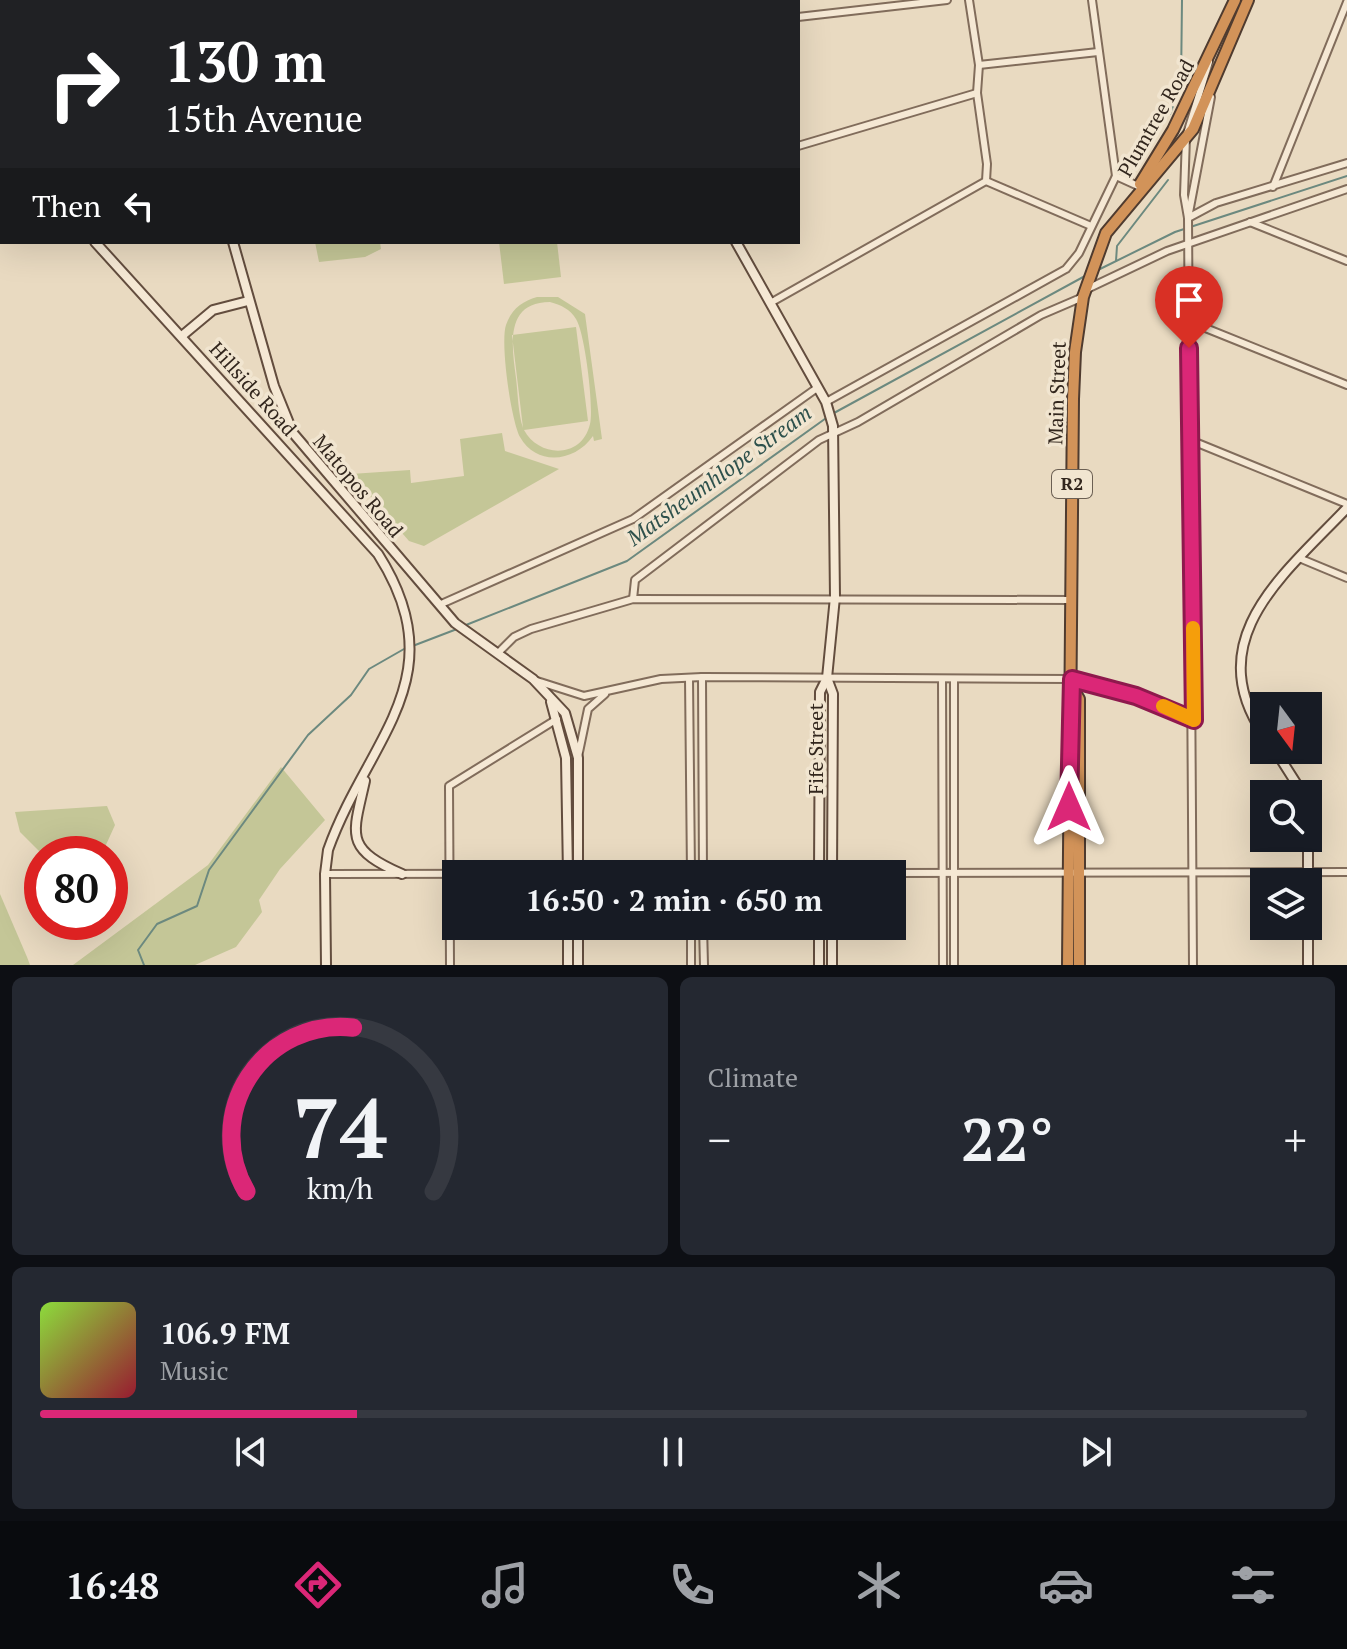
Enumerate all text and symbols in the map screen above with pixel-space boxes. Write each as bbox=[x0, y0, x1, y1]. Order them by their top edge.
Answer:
text: 130 m bbox=[164, 24, 326, 98]
icon: right bbox=[32, 32, 136, 136]
street label: Plumtree Road bbox=[1111, 54, 1200, 181]
text: 15th Avenue bbox=[164, 95, 363, 142]
icon: left bbox=[117, 184, 161, 228]
text: Then bbox=[32, 186, 101, 226]
pin bbox=[1155, 266, 1223, 348]
icon: arrive bbox=[1167, 278, 1211, 322]
street label: Hillside Road bbox=[204, 336, 303, 442]
street label: Main Street bbox=[1041, 340, 1072, 445]
water label: Matsheumhlope Stream bbox=[620, 398, 817, 552]
street label: Matopos Road bbox=[307, 429, 409, 543]
road number: R2 bbox=[1052, 470, 1092, 498]
north arrow bbox=[1250, 692, 1322, 764]
map controls bbox=[1250, 692, 1322, 940]
street label: Fife Street bbox=[802, 703, 829, 795]
position arrow bbox=[1027, 765, 1111, 849]
button: search bbox=[1250, 780, 1322, 852]
speed limit sign: 80 bbox=[24, 836, 128, 940]
button: layers bbox=[1250, 868, 1322, 940]
text: 16:50 · 2 min · 650 m bbox=[526, 880, 822, 920]
text: Climate bbox=[708, 1060, 798, 1094]
text: 74 bbox=[293, 1072, 387, 1182]
text: 22° bbox=[961, 1099, 1054, 1178]
text: − bbox=[708, 1110, 731, 1169]
text: + bbox=[1284, 1110, 1307, 1169]
text: km/h bbox=[307, 1169, 373, 1207]
text: 106.9 FM bbox=[160, 1313, 290, 1353]
text: Music bbox=[160, 1353, 229, 1387]
icon: previous bbox=[229, 1430, 273, 1474]
icon: pause bbox=[651, 1430, 695, 1474]
icon: next bbox=[1074, 1430, 1118, 1474]
icon: directions bbox=[290, 1557, 346, 1613]
icon: music bbox=[477, 1557, 533, 1613]
icon: phone bbox=[664, 1557, 720, 1613]
icon: climate bbox=[851, 1557, 907, 1613]
icon: car bbox=[1038, 1557, 1094, 1613]
icon: filters bbox=[1225, 1557, 1281, 1613]
text: 16:48 bbox=[66, 1562, 159, 1609]

